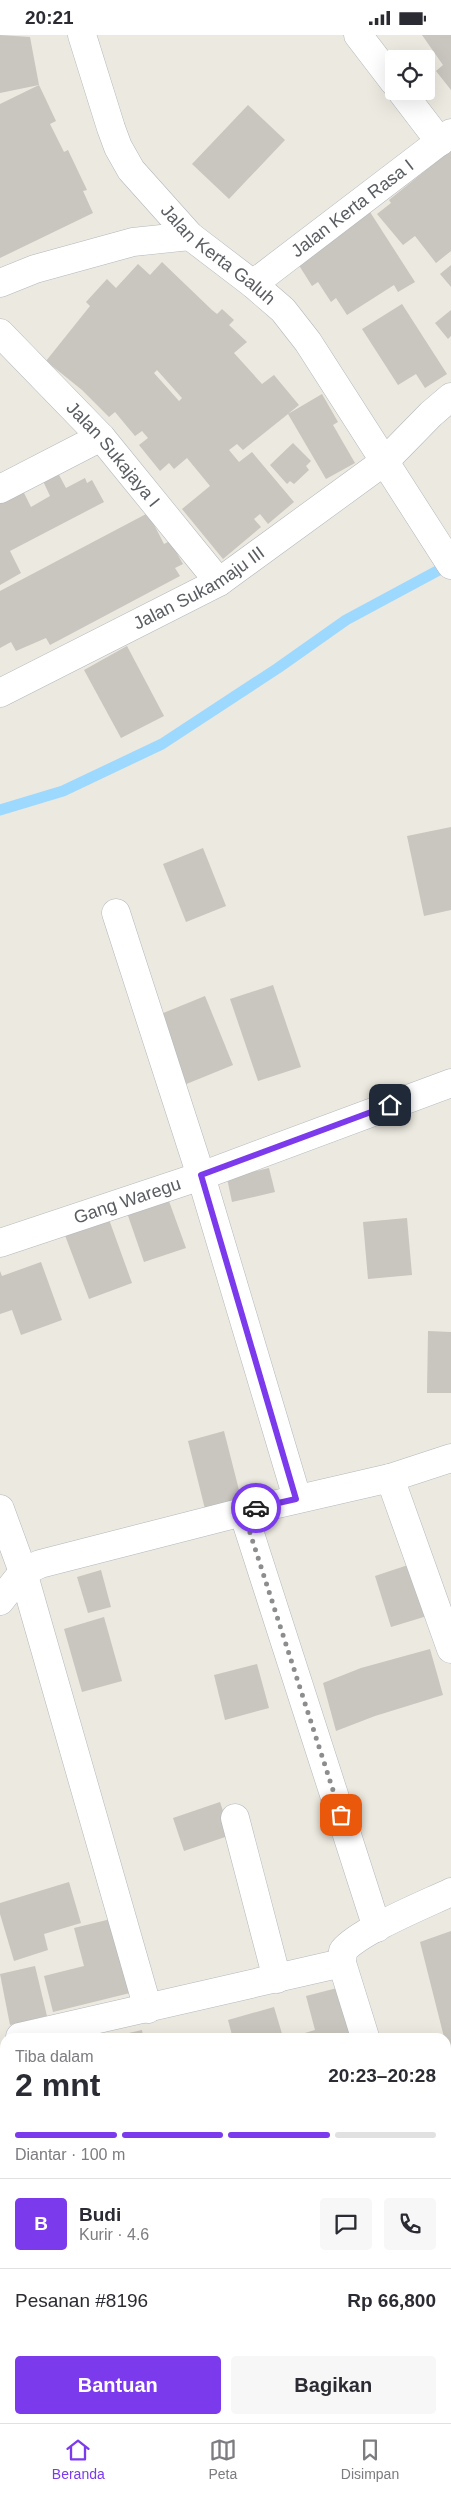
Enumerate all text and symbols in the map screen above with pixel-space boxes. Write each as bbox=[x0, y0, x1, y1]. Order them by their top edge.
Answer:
text: 20:21 bbox=[25, 7, 74, 28]
map controls bbox=[385, 50, 435, 100]
button: locate bbox=[385, 50, 435, 100]
street label: Jalan Kerta Rasa I bbox=[287, 155, 417, 261]
street label: Jalan Kerta Galuh bbox=[157, 200, 279, 309]
street label: Jalan Sukajaya I bbox=[62, 398, 164, 511]
street label: Jalan Sukamaju III bbox=[130, 542, 268, 634]
pin bbox=[369, 1084, 411, 1126]
icon: home bbox=[376, 1091, 404, 1119]
street label: Gang Waregu bbox=[71, 1174, 183, 1228]
courier bbox=[231, 1483, 281, 1533]
icon: car bbox=[242, 1494, 270, 1522]
pin bbox=[320, 1794, 362, 1836]
icon: bag bbox=[327, 1801, 355, 1829]
text: Tiba dalam bbox=[15, 2048, 94, 2065]
text: 20:23–20:28 bbox=[328, 2065, 436, 2086]
text: 2 mnt bbox=[15, 2067, 100, 2103]
text: Diantar · 100 m bbox=[15, 2146, 125, 2163]
button: chat bbox=[320, 2198, 372, 2250]
button: phone bbox=[384, 2198, 436, 2250]
text: Budi bbox=[79, 2204, 121, 2225]
text: B bbox=[34, 2213, 48, 2234]
text: Kurir · 4.6 bbox=[79, 2226, 149, 2243]
text: Pesanan #8196 bbox=[15, 2290, 148, 2311]
text: Rp 66,800 bbox=[347, 2290, 436, 2311]
button: Bantuan bbox=[15, 2356, 221, 2414]
button: Bagikan bbox=[231, 2356, 436, 2414]
tab: Beranda bbox=[52, 2436, 105, 2482]
tab: Peta bbox=[208, 2436, 237, 2482]
tab: Disimpan bbox=[341, 2436, 399, 2482]

